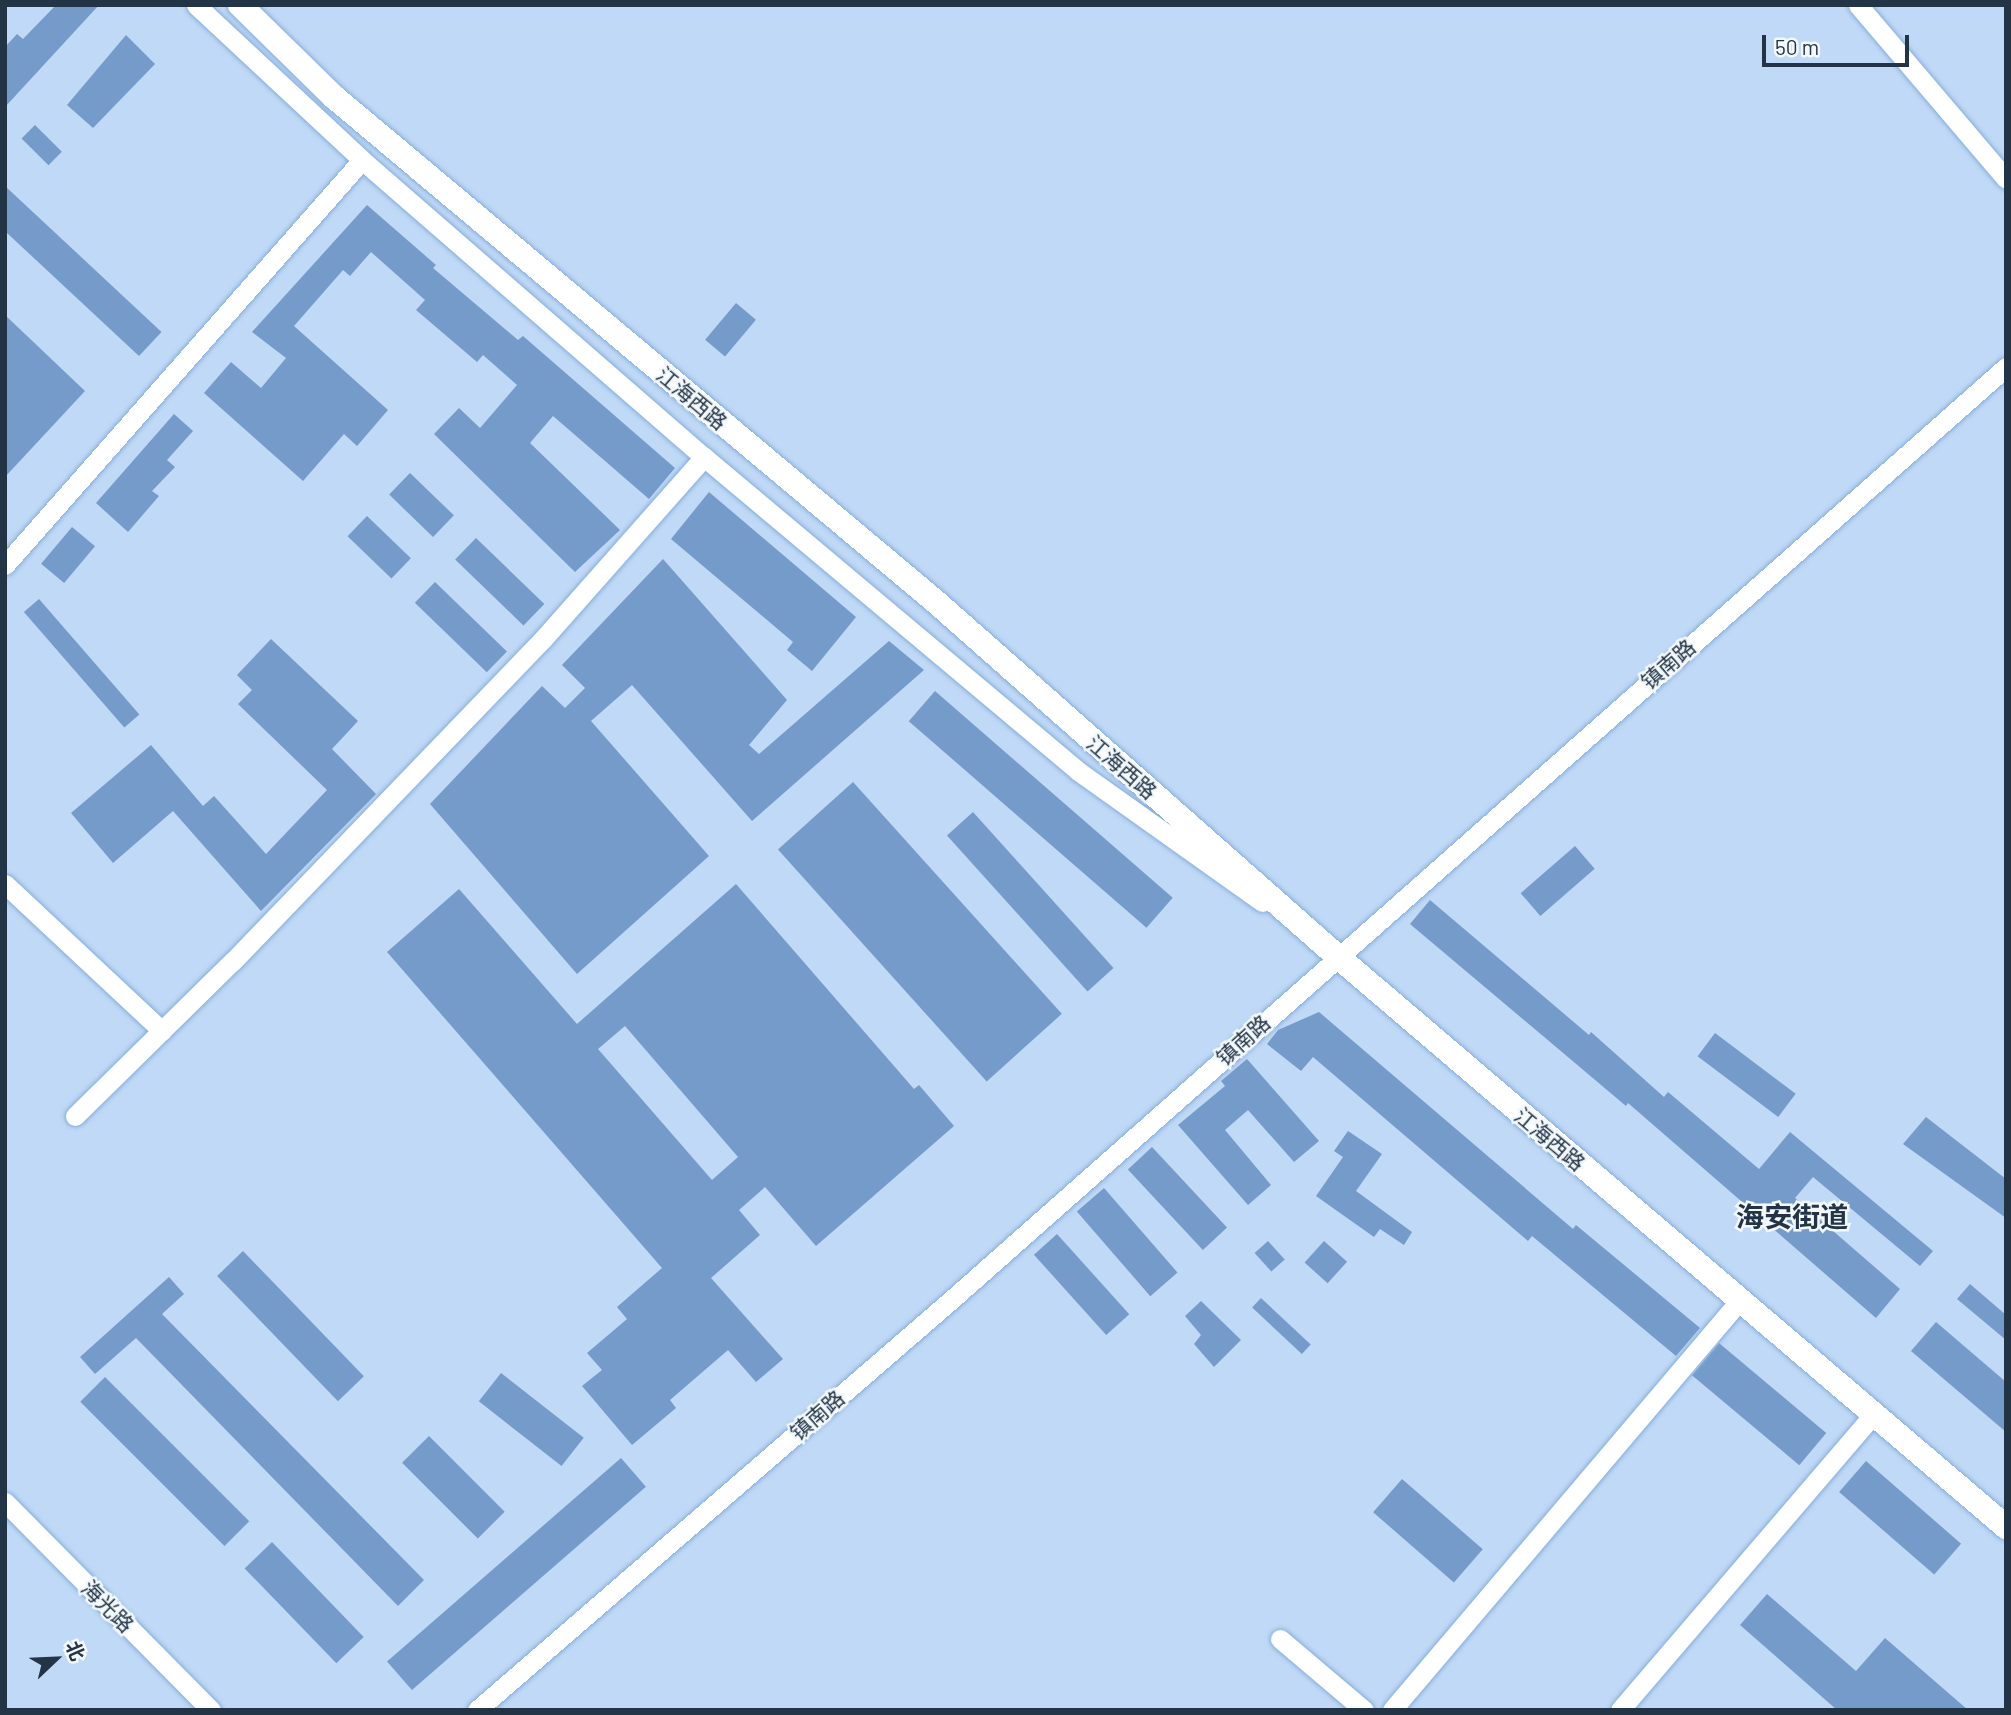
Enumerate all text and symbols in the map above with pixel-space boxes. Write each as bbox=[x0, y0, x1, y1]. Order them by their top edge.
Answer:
scale bar bbox=[1766, 21, 1913, 65]
text: 50 m bbox=[1775, 34, 1819, 59]
street label: 江海西路 bbox=[652, 361, 732, 435]
street label: 镇南路 bbox=[1636, 634, 1700, 694]
street label: 江海西路 bbox=[1082, 730, 1162, 804]
street label: 镇南路 bbox=[1211, 1010, 1275, 1070]
street label: 江海西路 bbox=[1510, 1102, 1590, 1176]
district label: 海安街道 bbox=[1736, 1199, 1848, 1233]
street label: 镇南路 bbox=[785, 1385, 849, 1445]
street label: 海光路 bbox=[77, 1575, 139, 1637]
north arrow bbox=[21, 1624, 91, 1694]
text: 北 bbox=[61, 1637, 90, 1664]

